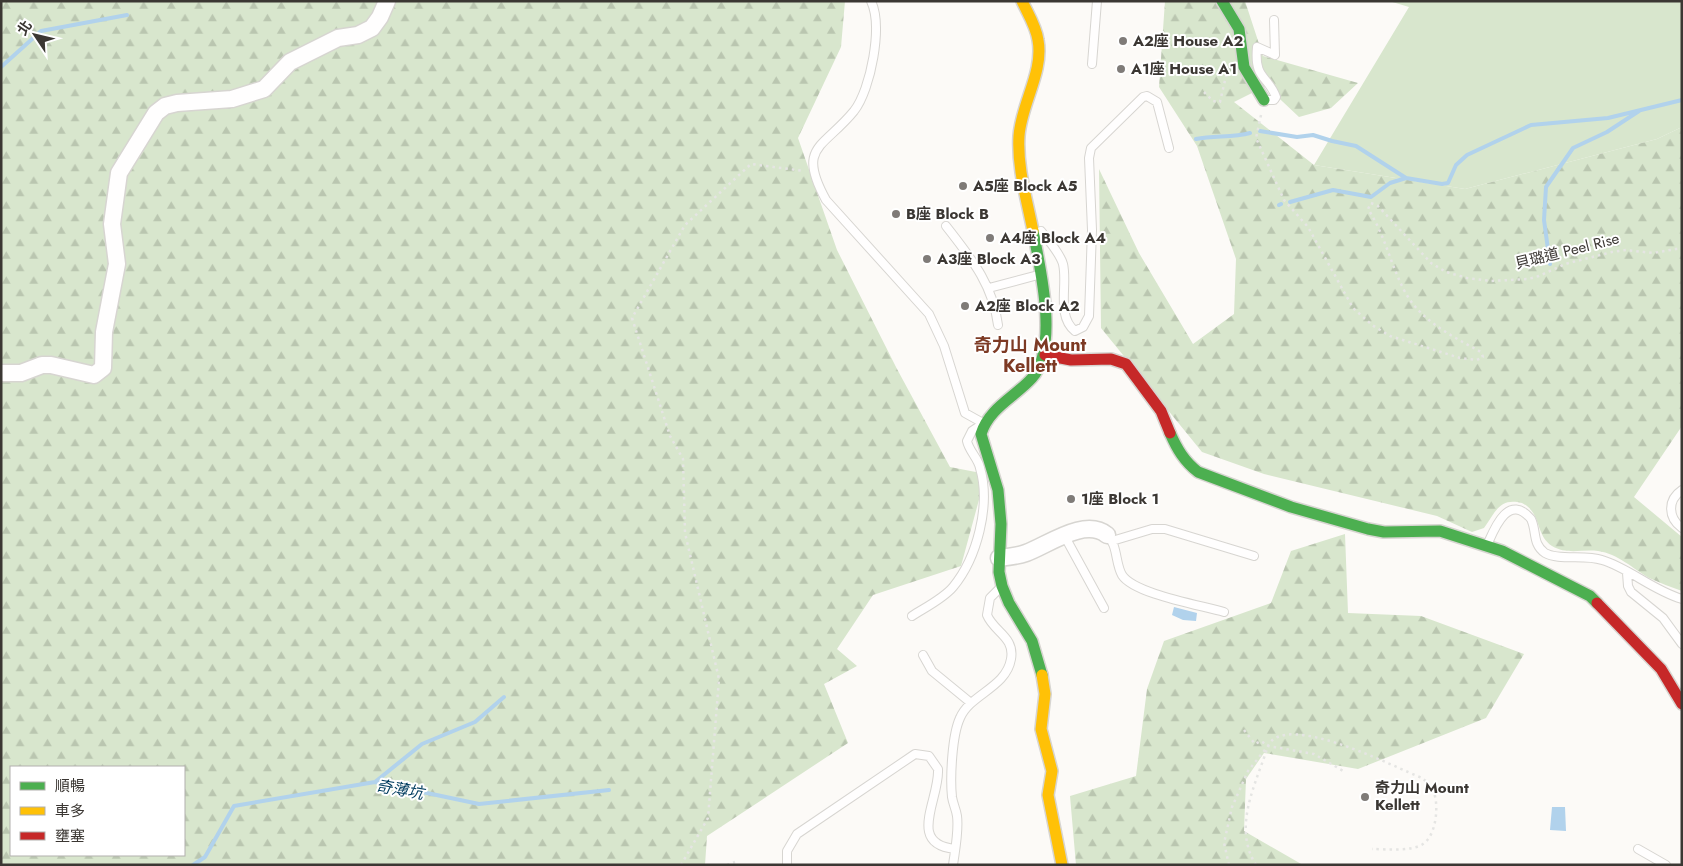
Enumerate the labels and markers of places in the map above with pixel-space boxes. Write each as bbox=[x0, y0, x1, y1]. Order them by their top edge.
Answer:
place label: A2座 House A2 bbox=[1132, 30, 1244, 52]
marker: A2座 House A2 bbox=[1117, 35, 1129, 47]
place label: A1座 House A1 bbox=[1130, 58, 1237, 80]
marker: A1座 House A1 bbox=[1115, 63, 1127, 75]
place label: A5座 Block A5 bbox=[972, 175, 1078, 197]
marker: A5座 Block A5 bbox=[957, 180, 969, 192]
place label: B座 Block B bbox=[906, 203, 989, 225]
marker: B座 Block B bbox=[890, 208, 902, 220]
place label: A4座 Block A4 bbox=[999, 227, 1106, 249]
marker: A4座 Block A4 bbox=[984, 232, 996, 244]
place label: A3座 Block A3 bbox=[936, 248, 1041, 270]
marker: A3座 Block A3 bbox=[921, 253, 933, 265]
place label: A2座 Block A2 bbox=[974, 295, 1080, 317]
marker: A2座 Block A2 bbox=[959, 300, 971, 312]
place label: 1座 Block 1 bbox=[1081, 488, 1159, 510]
marker: 1座 Block 1 bbox=[1065, 493, 1077, 505]
place label: 奇力山 Mount Kellett bbox=[1375, 777, 1469, 816]
marker: 奇力山 Mount Kellett bbox=[1359, 791, 1371, 803]

